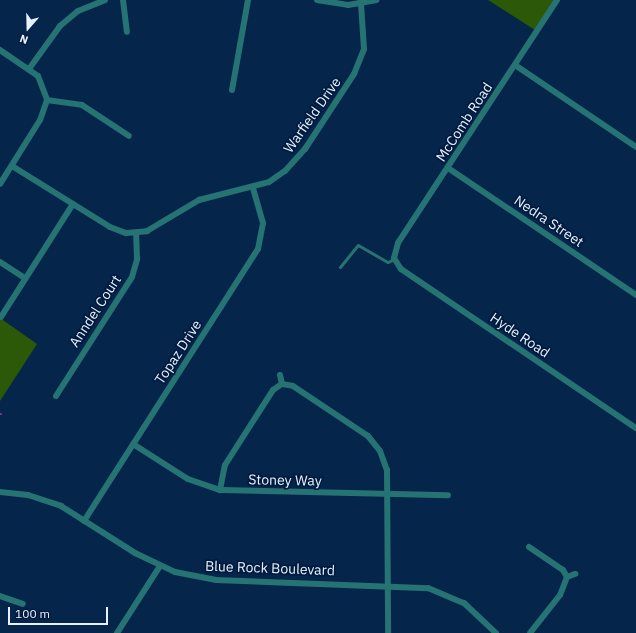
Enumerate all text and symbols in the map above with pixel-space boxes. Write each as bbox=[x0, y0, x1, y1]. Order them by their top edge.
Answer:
north arrow bbox=[8, 8, 48, 48]
text: N bbox=[18, 31, 30, 47]
street label: Warfield Drive bbox=[280, 74, 344, 156]
street label: McComb Road bbox=[432, 79, 496, 165]
street label: Nedra Street bbox=[511, 192, 587, 250]
street label: Anndel Court bbox=[66, 272, 124, 350]
street label: Hyde Road bbox=[487, 309, 553, 361]
street label: Topaz Drive bbox=[151, 317, 205, 387]
street label: Stoney Way bbox=[248, 471, 322, 489]
street label: Blue Rock Boulevard bbox=[205, 557, 335, 579]
scale bar bbox=[10, 599, 110, 625]
text: 100 m bbox=[15, 606, 50, 621]

